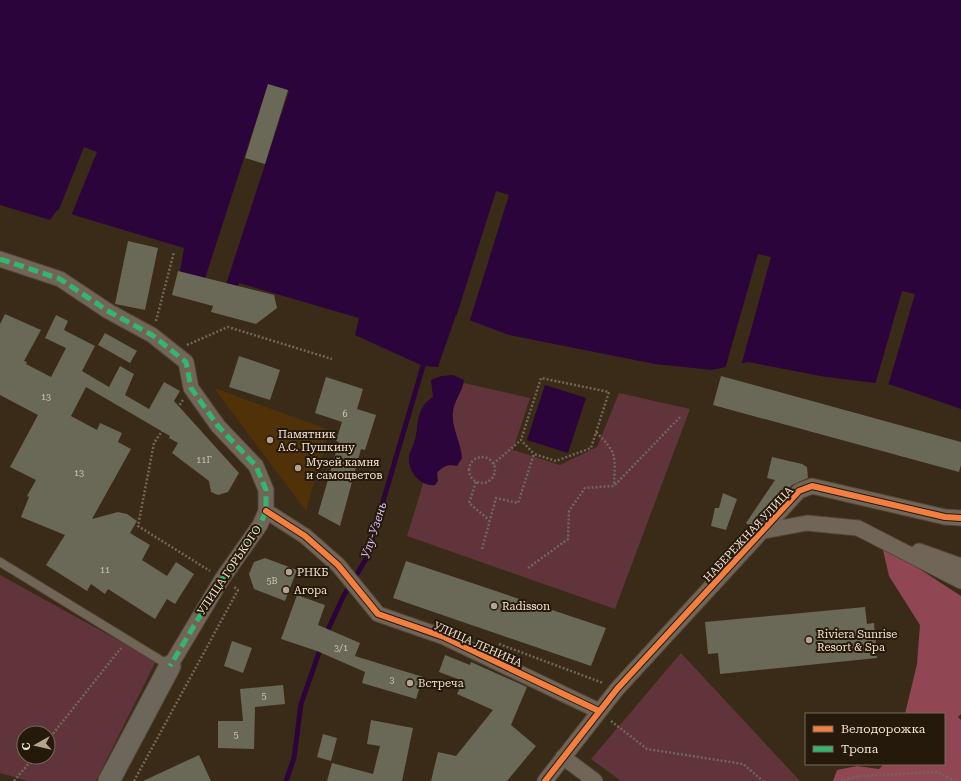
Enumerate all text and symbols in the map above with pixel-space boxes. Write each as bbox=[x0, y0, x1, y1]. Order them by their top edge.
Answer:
house number: 13 bbox=[41, 392, 51, 402]
house number: 6 bbox=[342, 409, 348, 419]
place label: Памятник А.С. Пушкину bbox=[278, 428, 355, 454]
marker: Памятник А.С. Пушкину bbox=[265, 435, 275, 445]
house number: 11Г bbox=[196, 455, 212, 465]
place label: Музей камня и самоцветов bbox=[306, 456, 383, 482]
marker: Музей камня и самоцветов bbox=[293, 463, 303, 473]
house number: 13 bbox=[74, 468, 84, 478]
street label: НАБЕРЕЖНАЯ УЛИЦА bbox=[701, 484, 796, 585]
water label: Улу-Узень bbox=[358, 500, 390, 560]
street label: УЛИЦА ГОРЬКОГО bbox=[195, 523, 264, 617]
house number: 11 bbox=[100, 565, 110, 575]
place label: РНКБ bbox=[297, 566, 328, 579]
marker: РНКБ bbox=[284, 567, 294, 577]
house number: 5В bbox=[266, 576, 278, 586]
place label: Агора bbox=[294, 584, 327, 597]
marker: Агора bbox=[281, 585, 291, 595]
place label: Radisson bbox=[502, 600, 550, 613]
marker: Radisson bbox=[489, 601, 499, 611]
street label: УЛИЦА ЛЕНИНА bbox=[431, 619, 524, 670]
place label: Riviera Sunrise Resort & Spa bbox=[817, 628, 897, 654]
marker: Riviera Sunrise Resort & Spa bbox=[804, 635, 814, 645]
house number: 3/1 bbox=[334, 643, 348, 653]
house number: 3 bbox=[389, 675, 395, 685]
place label: Встреча bbox=[418, 677, 464, 690]
marker: Встреча bbox=[405, 678, 415, 688]
house number: 5 bbox=[261, 691, 267, 701]
legend bbox=[805, 713, 945, 765]
text: Велодорожка bbox=[841, 722, 926, 736]
north arrow bbox=[16, 725, 56, 765]
house number: 5 bbox=[233, 730, 239, 740]
text: С bbox=[20, 741, 34, 751]
text: Тропа bbox=[841, 742, 879, 756]

